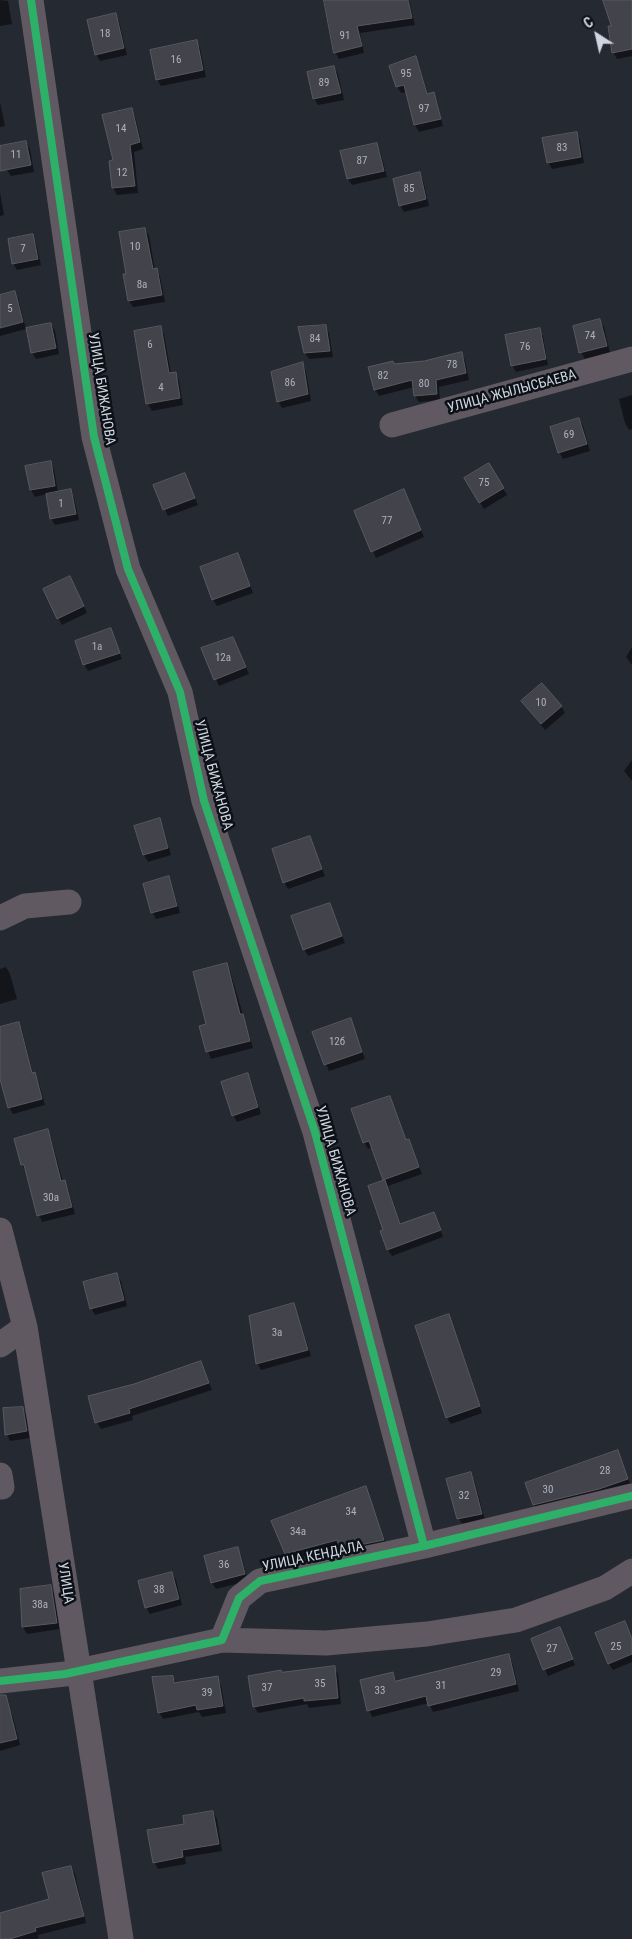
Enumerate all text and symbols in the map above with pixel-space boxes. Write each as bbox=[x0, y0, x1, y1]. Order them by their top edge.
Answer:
north arrow bbox=[572, 10, 622, 60]
text: С bbox=[581, 14, 596, 32]
house number: 18 bbox=[100, 27, 110, 41]
house number: 91 bbox=[340, 29, 350, 43]
house number: 16 bbox=[171, 53, 181, 67]
house number: 95 bbox=[401, 67, 411, 81]
house number: 89 bbox=[319, 76, 329, 90]
house number: 97 bbox=[419, 102, 429, 116]
house number: 14 bbox=[116, 122, 126, 136]
house number: 83 bbox=[557, 141, 567, 155]
house number: 11 bbox=[11, 148, 21, 162]
house number: 87 bbox=[357, 154, 367, 168]
house number: 12 bbox=[117, 166, 127, 180]
house number: 85 bbox=[404, 182, 414, 196]
house number: 10 bbox=[130, 240, 140, 254]
house number: 7 bbox=[20, 242, 26, 256]
house number: 8а bbox=[137, 278, 147, 292]
house number: 5 bbox=[7, 302, 13, 316]
house number: 74 bbox=[585, 329, 595, 343]
street label: УЛИЦА БИЖАНОВА bbox=[84, 332, 118, 446]
house number: 84 bbox=[310, 332, 320, 346]
house number: 6 bbox=[147, 338, 153, 352]
house number: 76 bbox=[520, 340, 530, 354]
house number: 78 bbox=[447, 358, 457, 372]
street label: УЛИЦА ЖЫЛЫСБАЕВА bbox=[446, 367, 578, 417]
house number: 82 bbox=[378, 369, 388, 383]
house number: 86 bbox=[285, 376, 295, 390]
house number: 80 bbox=[419, 377, 429, 391]
house number: 4 bbox=[158, 381, 164, 395]
house number: 69 bbox=[564, 428, 574, 442]
house number: 75 bbox=[479, 476, 489, 490]
house number: 1 bbox=[58, 497, 64, 511]
house number: 77 bbox=[382, 514, 392, 528]
house number: 1а bbox=[92, 640, 102, 654]
house number: 12а bbox=[215, 651, 231, 665]
house number: 10 bbox=[536, 696, 546, 710]
street label: УЛИЦА БИЖАНОВА bbox=[190, 718, 236, 832]
house number: 12б bbox=[329, 1035, 345, 1049]
street label: УЛИЦА БИЖАНОВА bbox=[311, 1104, 359, 1218]
house number: 30а bbox=[43, 1191, 59, 1205]
house number: 3а bbox=[272, 1326, 282, 1340]
house number: 28 bbox=[600, 1464, 610, 1478]
house number: 30 bbox=[543, 1483, 553, 1497]
house number: 32 bbox=[459, 1489, 469, 1503]
house number: 34 bbox=[346, 1505, 356, 1519]
house number: 34а bbox=[290, 1525, 306, 1539]
street label: УЛИЦА КЕНДАЛА bbox=[261, 1538, 365, 1576]
house number: 36 bbox=[219, 1558, 229, 1572]
street label: УЛИЦА bbox=[53, 1561, 77, 1605]
house number: 38 bbox=[154, 1583, 164, 1597]
house number: 38а bbox=[32, 1598, 48, 1612]
house number: 25 bbox=[611, 1640, 621, 1654]
house number: 27 bbox=[547, 1642, 557, 1656]
house number: 29 bbox=[491, 1666, 501, 1680]
house number: 35 bbox=[315, 1677, 325, 1691]
house number: 31 bbox=[436, 1679, 446, 1693]
house number: 37 bbox=[262, 1681, 272, 1695]
house number: 33 bbox=[375, 1684, 385, 1698]
house number: 39 bbox=[202, 1686, 212, 1700]

